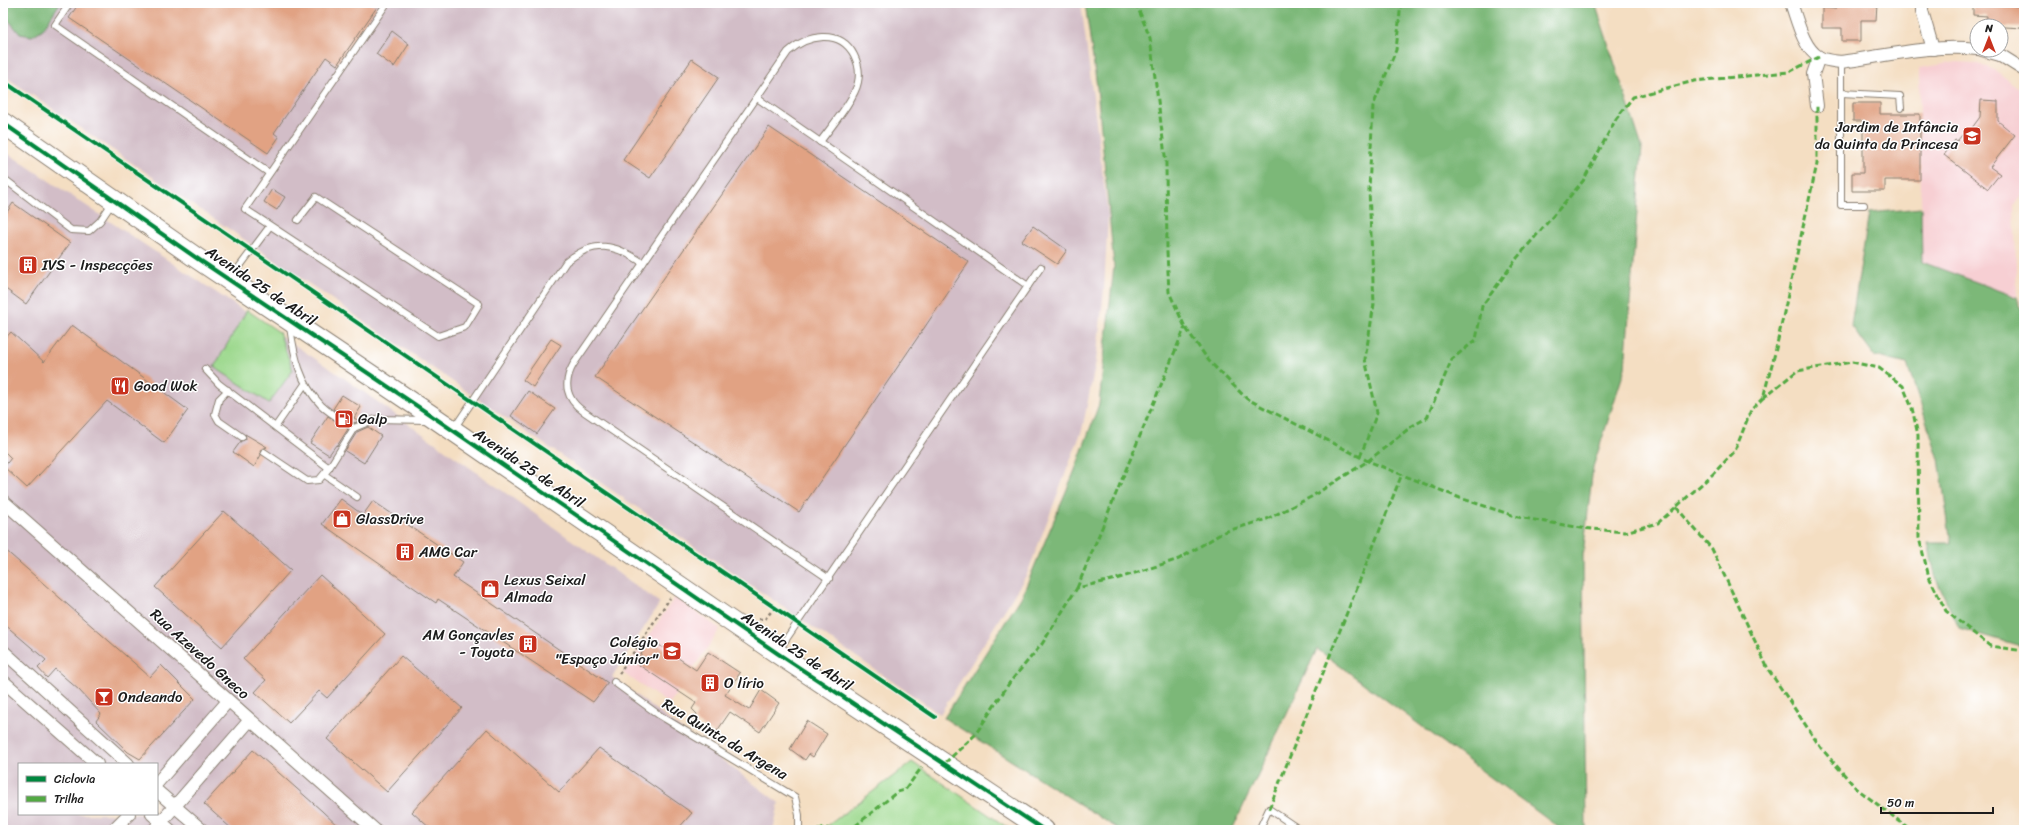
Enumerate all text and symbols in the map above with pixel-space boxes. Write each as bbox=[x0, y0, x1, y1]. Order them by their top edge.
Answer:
north arrow bbox=[1969, 18, 2009, 58]
text: N bbox=[1984, 19, 1993, 38]
place label: Jardim de Infância da Quinta da Princesa bbox=[1815, 114, 1958, 157]
school or university icon: Jardim de Infância da Quinta da Princesa bbox=[1961, 125, 1983, 147]
street label: Avenida 25 de Abril bbox=[199, 238, 323, 333]
place label: IVS - Inspecções bbox=[41, 252, 153, 278]
building icon: IVS - Inspecções bbox=[17, 254, 39, 276]
place label: Good Wok bbox=[134, 373, 198, 399]
restaurant icon: Good Wok bbox=[109, 375, 131, 397]
place label: Galp bbox=[358, 406, 387, 432]
fuel station icon: Galp bbox=[333, 408, 355, 430]
street label: Avenida 25 de Abril bbox=[467, 420, 591, 515]
place label: GlassDrive bbox=[356, 506, 424, 532]
shop icon: GlassDrive bbox=[331, 508, 353, 530]
place label: AMG Car bbox=[418, 539, 478, 565]
building icon: AMG Car bbox=[394, 541, 416, 563]
place label: Lexus Seixal Almada bbox=[503, 567, 586, 610]
shop icon: Lexus Seixal Almada bbox=[479, 578, 501, 600]
street label: Rua Azevedo Gneco bbox=[144, 602, 256, 706]
street label: Avenida 25 de Abril bbox=[735, 603, 859, 698]
place label: AM Gonçavles - Toyota bbox=[422, 622, 514, 665]
place label: Colégio "Espaço Júnior" bbox=[555, 629, 659, 672]
building icon: AM Gonçavles - Toyota bbox=[517, 633, 539, 655]
school or university icon: Colégio "Espaço Júnior" bbox=[661, 640, 683, 662]
place label: O lírio bbox=[724, 670, 764, 696]
building icon: O lírio bbox=[699, 672, 721, 694]
place label: Ondeando bbox=[118, 684, 183, 710]
bar icon: Ondeando bbox=[93, 686, 115, 708]
street label: Rua Quinta da Argena bbox=[657, 691, 793, 787]
legend bbox=[18, 763, 158, 815]
text: Ciclovia bbox=[54, 768, 95, 790]
text: Trilha bbox=[54, 788, 85, 810]
scale bar bbox=[1881, 789, 1993, 815]
text: 50 m bbox=[1887, 792, 1914, 814]

